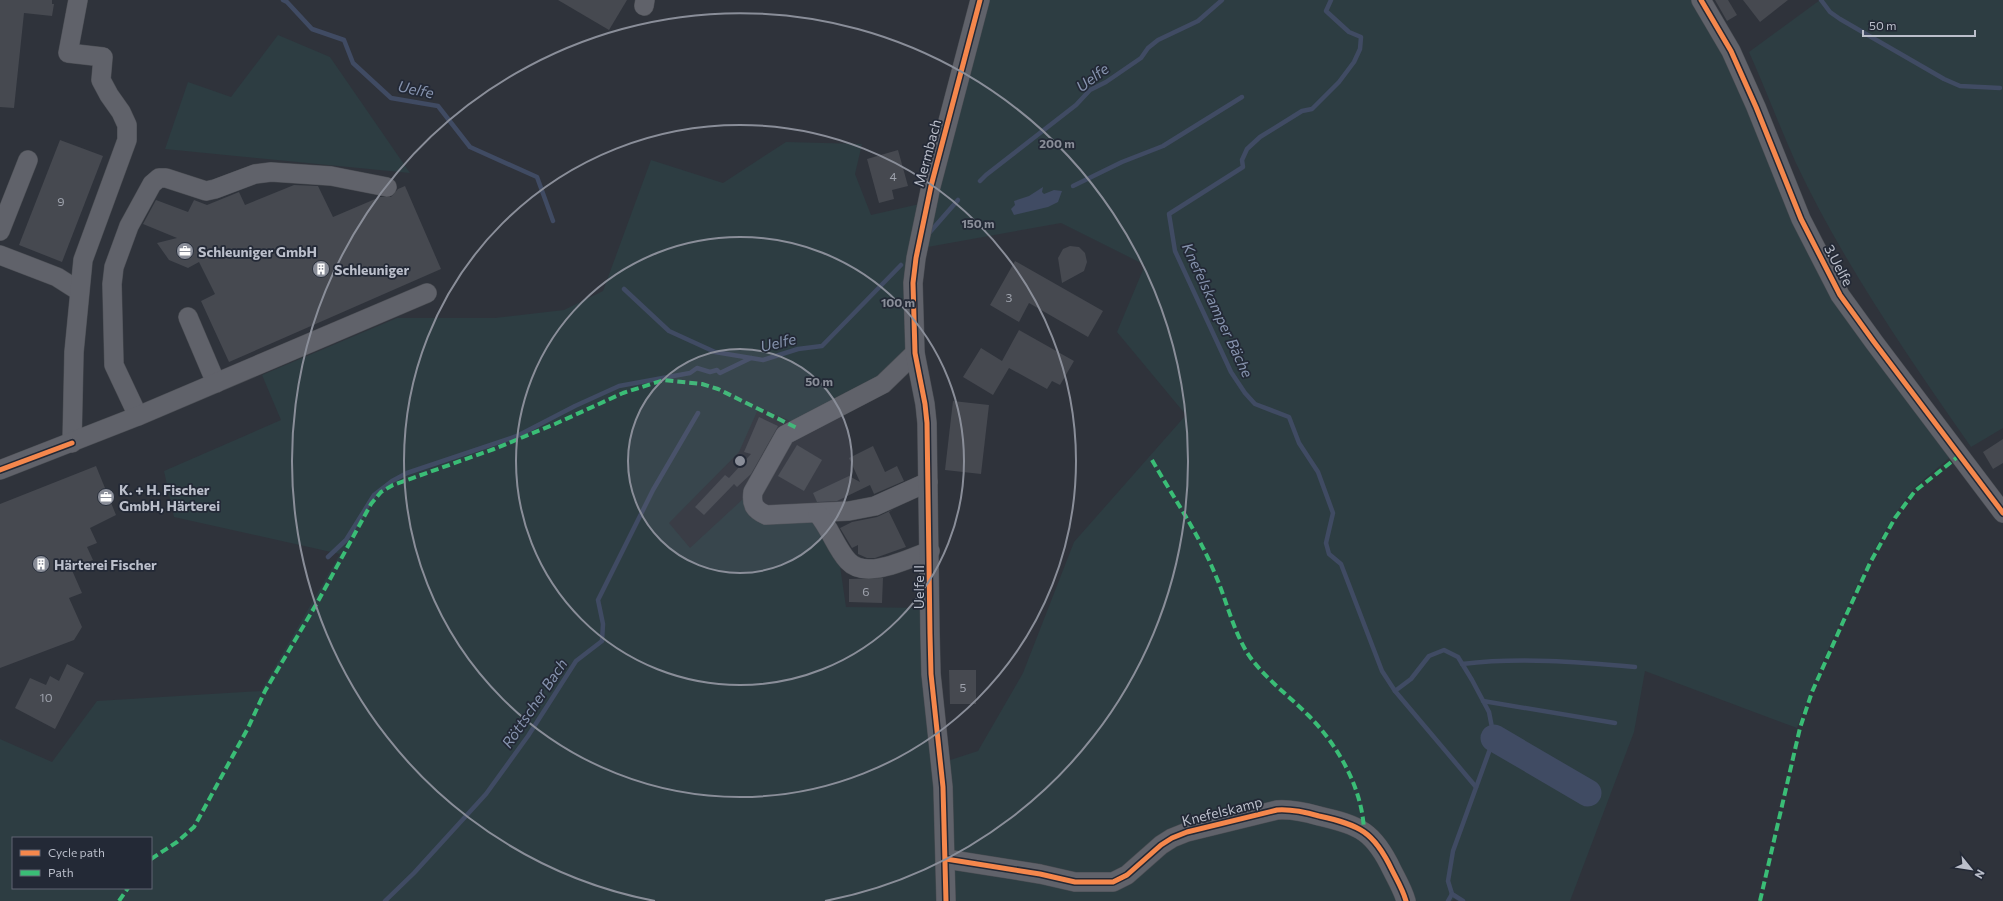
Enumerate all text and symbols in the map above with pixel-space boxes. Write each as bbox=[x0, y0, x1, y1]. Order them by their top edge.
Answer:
scale bar bbox=[1863, 12, 1975, 38]
text: 50 m bbox=[1869, 18, 1897, 32]
water label: Uelfe bbox=[1072, 59, 1112, 95]
water label: Uelfe bbox=[396, 76, 436, 102]
street label: Mermbach bbox=[910, 117, 944, 189]
text: 200 m bbox=[1039, 136, 1075, 150]
house number: 4 bbox=[889, 169, 897, 183]
house number: 9 bbox=[57, 194, 65, 208]
text: 150 m bbox=[961, 216, 995, 230]
water label: Knefelskamper Bäche bbox=[1179, 240, 1257, 380]
office icon: Schleuniger GmbH bbox=[175, 241, 195, 261]
street label: 3.Uelfe bbox=[1821, 241, 1857, 289]
place label: Schleuniger GmbH bbox=[198, 243, 317, 260]
building icon: Schleuniger bbox=[311, 259, 331, 279]
place label: Schleuniger bbox=[334, 261, 409, 278]
house number: 3 bbox=[1006, 290, 1013, 304]
text: 100 m bbox=[881, 295, 915, 309]
water label: Uelfe bbox=[758, 329, 798, 355]
text: 50 m bbox=[805, 374, 833, 388]
centre of rings bbox=[733, 454, 747, 468]
place label: K. + H. Fischer GmbH, Härterei bbox=[119, 481, 220, 514]
office icon: K. + H. Fischer GmbH, Härterei bbox=[96, 487, 116, 507]
building icon: Härterei Fischer bbox=[31, 554, 51, 574]
place label: Härterei Fischer bbox=[54, 556, 157, 573]
street label: Uelfe II bbox=[910, 565, 927, 609]
house number: 6 bbox=[862, 584, 870, 598]
water label: Röttscher Bach bbox=[498, 655, 570, 751]
house number: 5 bbox=[960, 680, 967, 694]
house number: 10 bbox=[40, 690, 53, 704]
street label: Knefelskamp bbox=[1180, 793, 1264, 829]
legend bbox=[12, 837, 152, 889]
text: Cycle path bbox=[48, 845, 105, 859]
north arrow bbox=[1951, 849, 1991, 889]
text: Path bbox=[48, 865, 74, 879]
text: N bbox=[1972, 867, 1988, 881]

